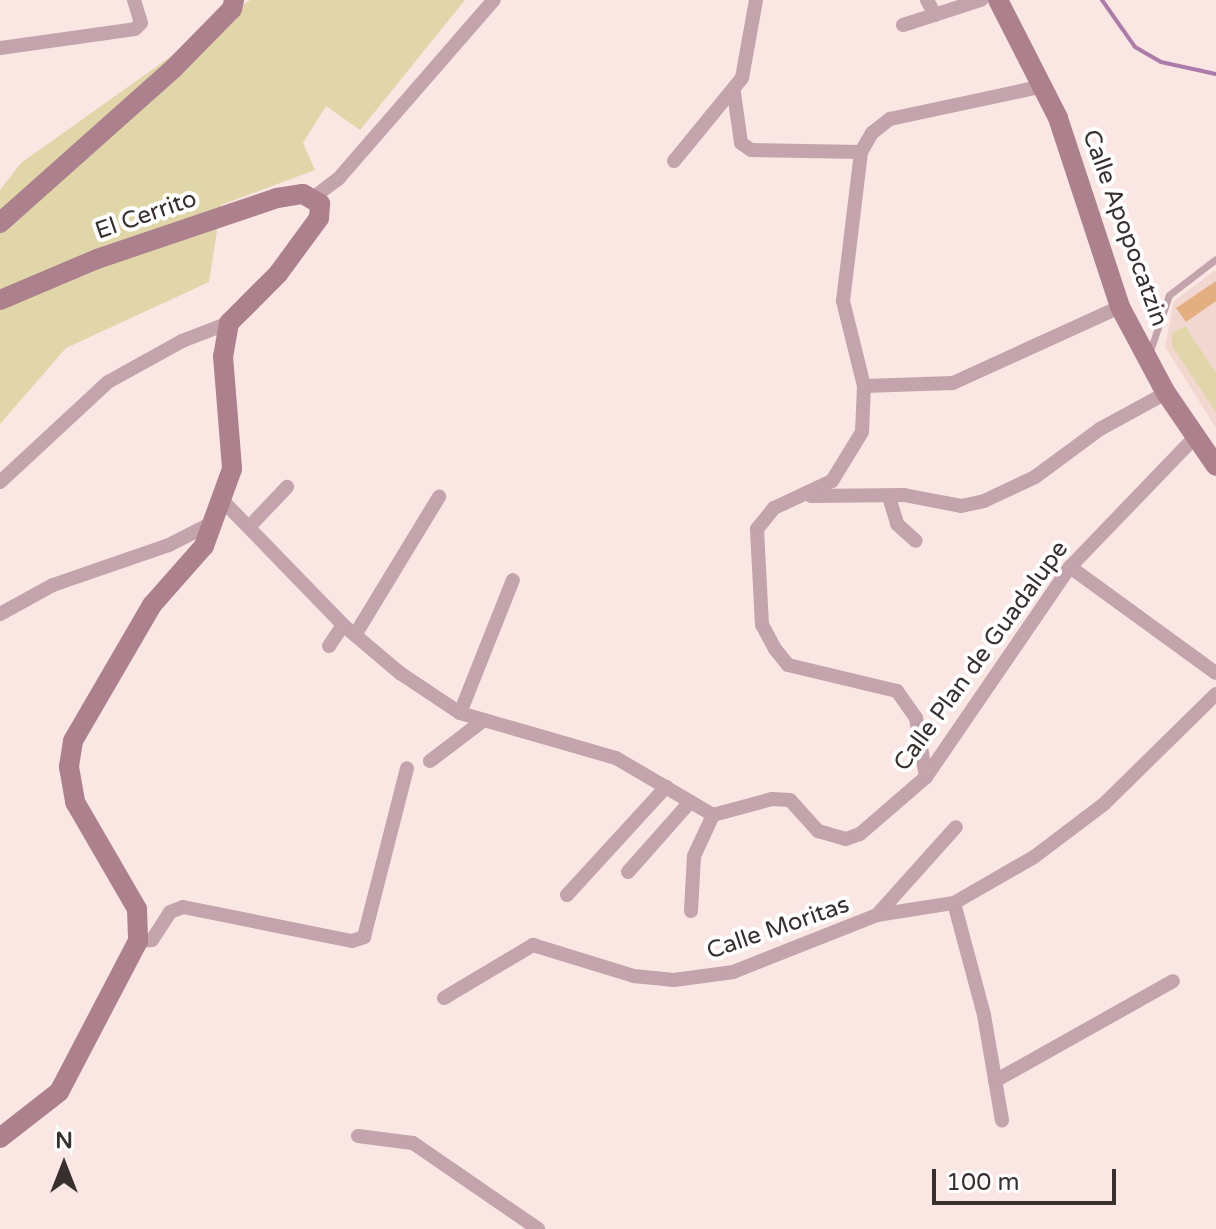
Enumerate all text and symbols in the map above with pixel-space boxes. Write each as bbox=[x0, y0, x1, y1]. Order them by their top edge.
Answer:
street label: Calle Apopocatzin bbox=[1076, 126, 1174, 330]
street label: El Cerrito bbox=[92, 184, 200, 246]
street label: Calle Plan de Guadalupe bbox=[888, 535, 1074, 777]
street label: Calle Moritas bbox=[703, 890, 853, 966]
north arrow bbox=[24, 1125, 104, 1205]
text: N bbox=[55, 1128, 73, 1154]
scale bar bbox=[936, 1153, 1120, 1203]
text: 100 m bbox=[946, 1168, 1020, 1197]

